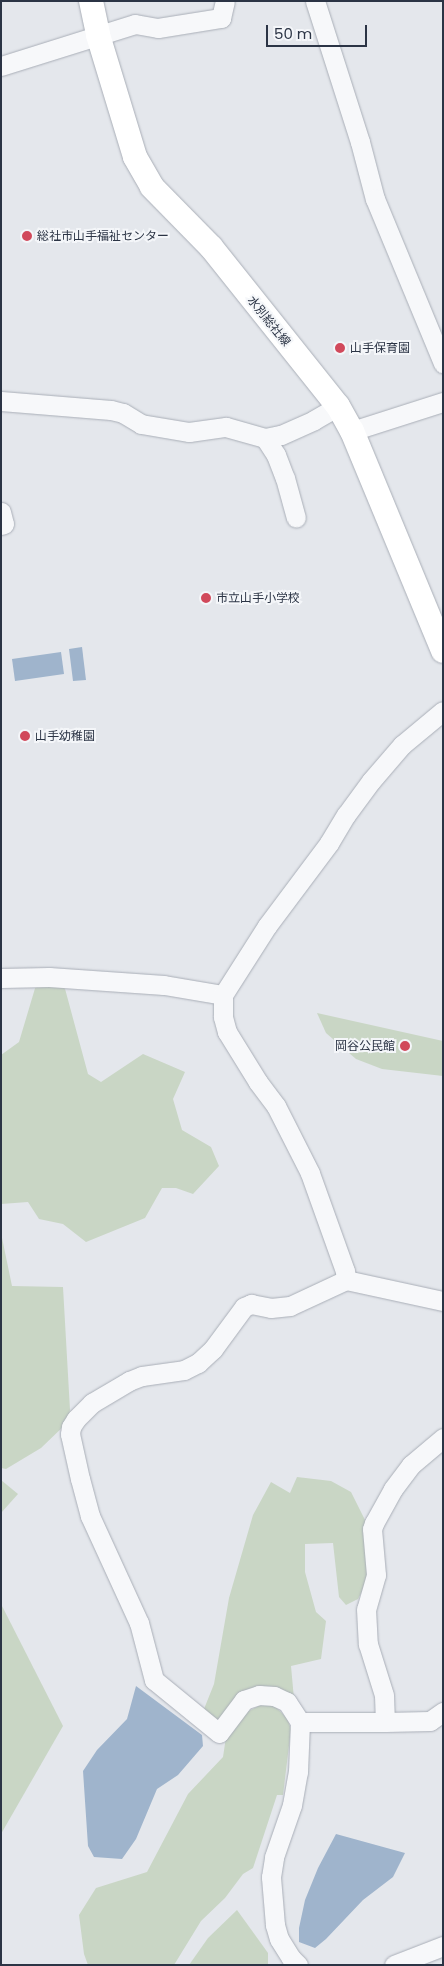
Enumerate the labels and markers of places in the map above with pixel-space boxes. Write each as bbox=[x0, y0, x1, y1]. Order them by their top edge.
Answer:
place label: 総社市山手福祉センター bbox=[37, 229, 169, 243]
marker: 総社市山手福祉センター bbox=[21, 230, 33, 242]
place label: 山手保育園 bbox=[350, 341, 410, 355]
marker: 山手保育園 bbox=[334, 342, 346, 354]
place label: 市立山手小学校 bbox=[216, 591, 300, 605]
marker: 市立山手小学校 bbox=[200, 592, 212, 604]
place label: 山手幼稚園 bbox=[35, 729, 95, 743]
marker: 山手幼稚園 bbox=[19, 730, 31, 742]
place label: 岡谷公民館 bbox=[335, 1039, 395, 1053]
marker: 岡谷公民館 bbox=[399, 1040, 411, 1052]

